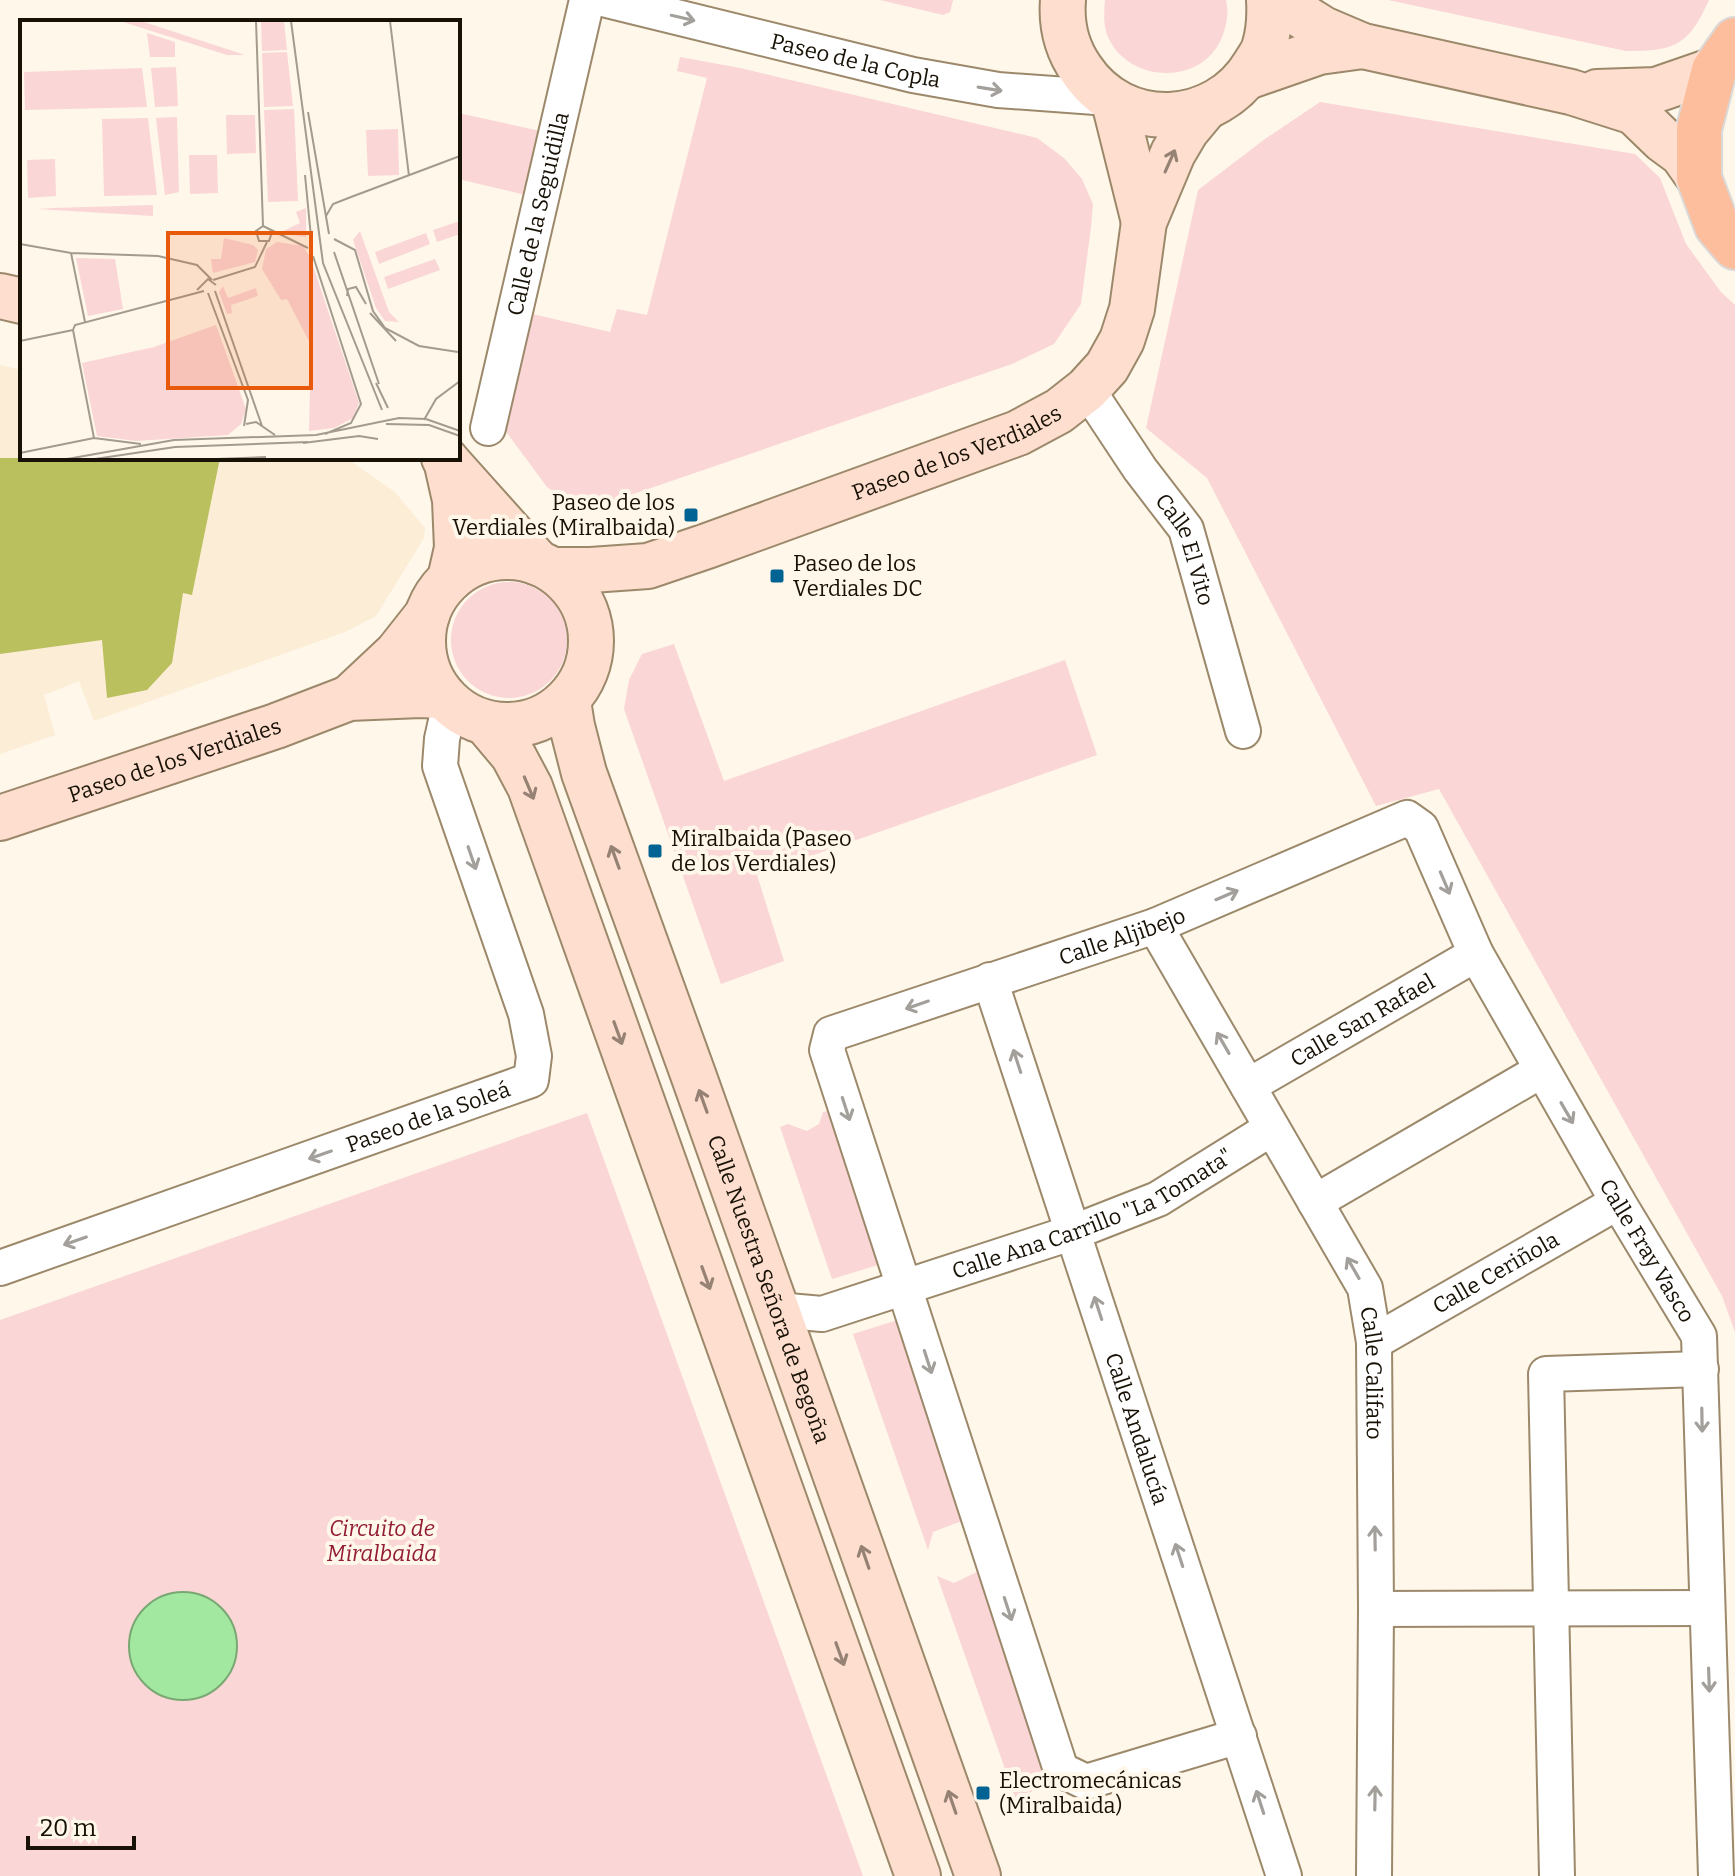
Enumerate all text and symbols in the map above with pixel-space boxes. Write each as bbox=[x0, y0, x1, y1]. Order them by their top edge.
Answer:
one-way arrow bbox=[669, 11, 695, 26]
inset map bbox=[20, 20, 460, 460]
street label: Paseo de la Copla bbox=[768, 28, 943, 94]
one-way arrow bbox=[977, 82, 1003, 97]
street label: Calle de la Seguidilla bbox=[501, 109, 575, 318]
one-way arrow bbox=[1163, 150, 1178, 174]
street label: Paseo de los Verdiales bbox=[848, 399, 1066, 506]
street label: Calle El Vito bbox=[1149, 488, 1220, 609]
place label: Paseo de los Verdiales (Miralbaida) bbox=[452, 489, 675, 541]
marker: Paseo de los Verdiales (Miralbaida) bbox=[682, 506, 700, 524]
place label: Paseo de los Verdiales DC bbox=[793, 550, 923, 602]
marker: Paseo de los Verdiales DC bbox=[768, 567, 786, 585]
street label: Paseo de los Verdiales bbox=[65, 712, 285, 808]
one-way arrow bbox=[523, 776, 538, 800]
place label: Miralbaida (Paseo de los Verdiales) bbox=[671, 825, 852, 877]
marker: Miralbaida (Paseo de los Verdiales) bbox=[646, 842, 664, 860]
one-way arrow bbox=[606, 845, 621, 870]
one-way arrow bbox=[466, 846, 481, 871]
one-way arrow bbox=[1439, 870, 1454, 895]
one-way arrow bbox=[1214, 887, 1239, 902]
street label: Calle Aljibejo bbox=[1055, 902, 1190, 971]
street label: Calle San Rafael bbox=[1286, 968, 1439, 1073]
one-way arrow bbox=[905, 999, 929, 1013]
one-way arrow bbox=[612, 1020, 627, 1045]
one-way arrow bbox=[1215, 1032, 1231, 1055]
one-way arrow bbox=[1009, 1048, 1024, 1073]
street label: Paseo de la Soleá bbox=[342, 1075, 514, 1158]
one-way arrow bbox=[695, 1089, 709, 1114]
one-way arrow bbox=[839, 1095, 854, 1121]
one-way arrow bbox=[1559, 1101, 1575, 1124]
street label: Calle Nuestra Señora de Begoña bbox=[702, 1131, 836, 1447]
street label: Calle Ana Carrillo "La Tomata" bbox=[949, 1143, 1238, 1285]
one-way arrow bbox=[308, 1148, 333, 1163]
street label: Calle Fray Vasco bbox=[1594, 1174, 1701, 1328]
street label: Calle Ceriñola bbox=[1428, 1226, 1564, 1320]
one-way arrow bbox=[63, 1235, 88, 1250]
one-way arrow bbox=[1345, 1257, 1361, 1280]
one-way arrow bbox=[699, 1265, 714, 1290]
one-way arrow bbox=[1090, 1295, 1105, 1320]
street label: Calle Califato bbox=[1354, 1304, 1388, 1440]
one-way arrow bbox=[921, 1349, 936, 1374]
street label: Calle Andalucía bbox=[1099, 1349, 1174, 1508]
one-way arrow bbox=[1695, 1406, 1710, 1433]
park label: Circuito de Miralbaida bbox=[327, 1515, 437, 1567]
one-way arrow bbox=[1367, 1525, 1382, 1552]
one-way arrow bbox=[1170, 1543, 1185, 1568]
one-way arrow bbox=[857, 1546, 871, 1570]
one-way arrow bbox=[1002, 1596, 1017, 1621]
one-way arrow bbox=[833, 1642, 848, 1667]
one-way arrow bbox=[1702, 1666, 1717, 1693]
place label: Electromecánicas (Miralbaida) bbox=[999, 1767, 1182, 1819]
marker: Electromecánicas (Miralbaida) bbox=[974, 1784, 992, 1802]
one-way arrow bbox=[1367, 1785, 1382, 1812]
one-way arrow bbox=[1252, 1789, 1267, 1814]
one-way arrow bbox=[943, 1790, 958, 1815]
scale bar bbox=[28, 1800, 134, 1850]
text: 20 m bbox=[40, 1814, 96, 1842]

